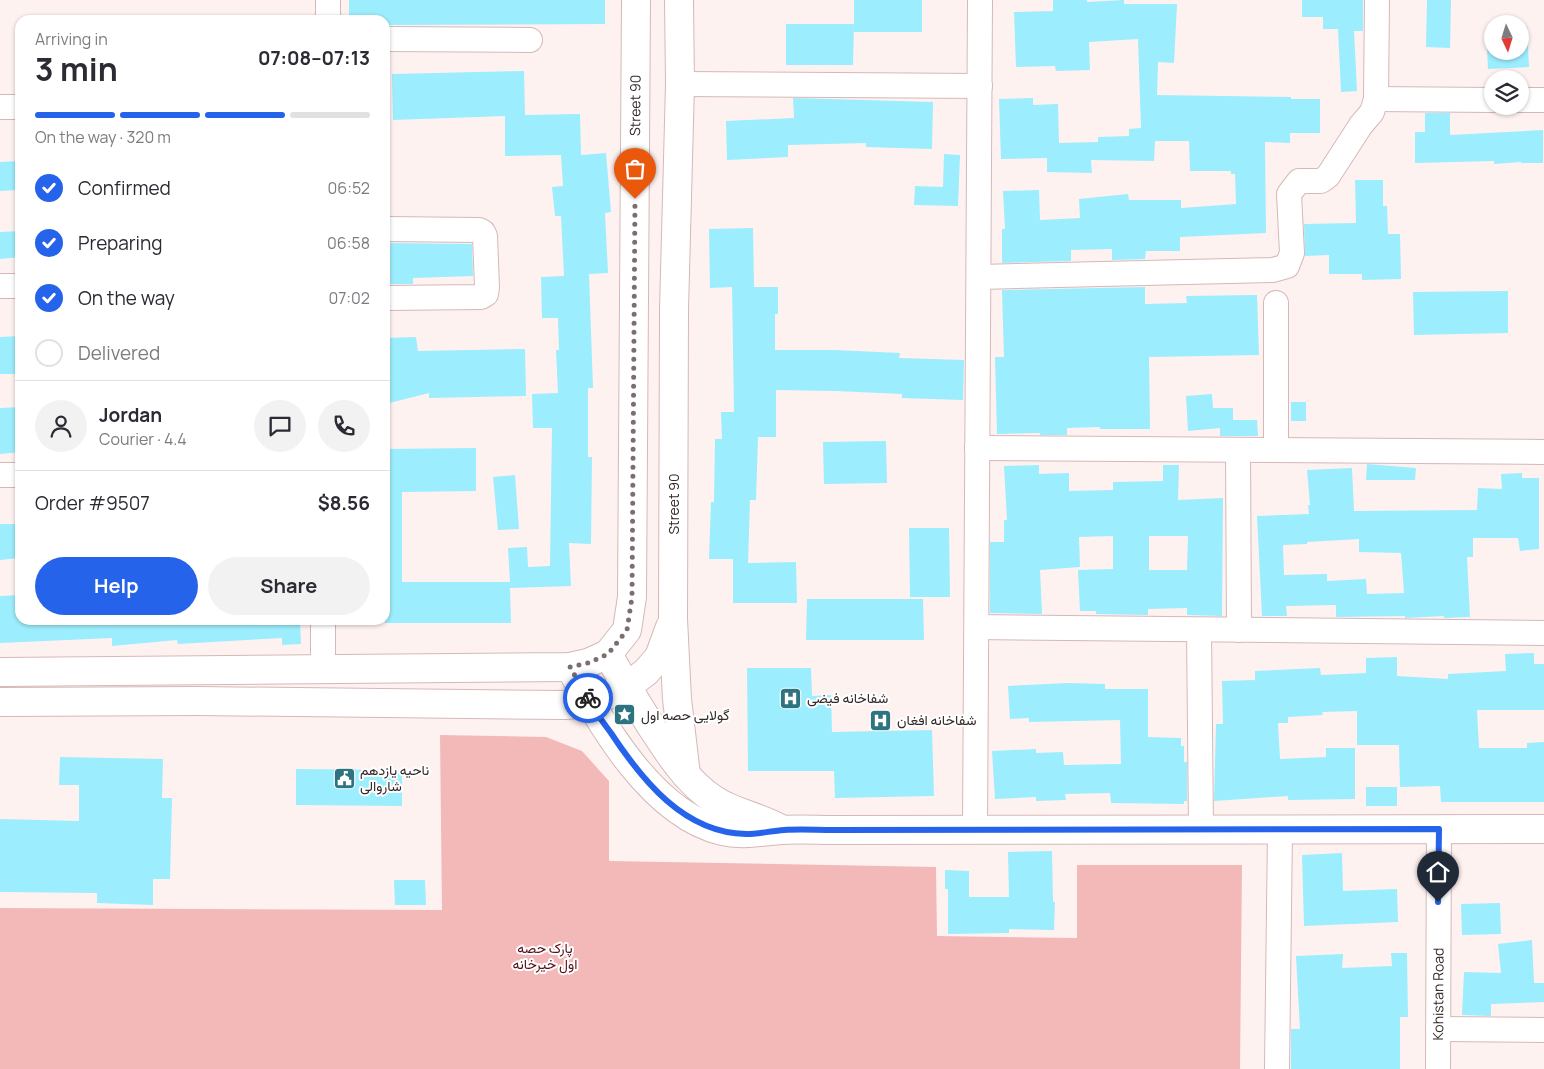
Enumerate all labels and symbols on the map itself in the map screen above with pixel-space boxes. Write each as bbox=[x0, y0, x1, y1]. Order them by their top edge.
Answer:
north arrow bbox=[1484, 15, 1529, 60]
street label: Street 90 bbox=[625, 75, 644, 136]
pin bbox=[614, 148, 656, 199]
street label: Street 90 bbox=[664, 473, 683, 535]
courier bbox=[563, 673, 613, 723]
hospital icon: شفاخانه فیضی bbox=[779, 686, 803, 710]
place label: شفاخانه فیضی bbox=[807, 688, 888, 707]
place icon: گولایی حصه اول bbox=[613, 703, 637, 727]
place label: گولایی حصه اول bbox=[641, 705, 729, 725]
hospital icon: شفاخانه افغان bbox=[869, 708, 893, 732]
place label: شفاخانه افغان bbox=[897, 710, 977, 729]
place label: ناحیه یازدهم شاروالی bbox=[360, 760, 429, 795]
public building icon: ناحیه یازدهم شاروالی bbox=[332, 766, 356, 790]
pin bbox=[1417, 851, 1459, 902]
park label: پارک حصه اول خیرخانه bbox=[513, 938, 577, 974]
street label: Kohistan Road bbox=[1428, 948, 1448, 1040]

